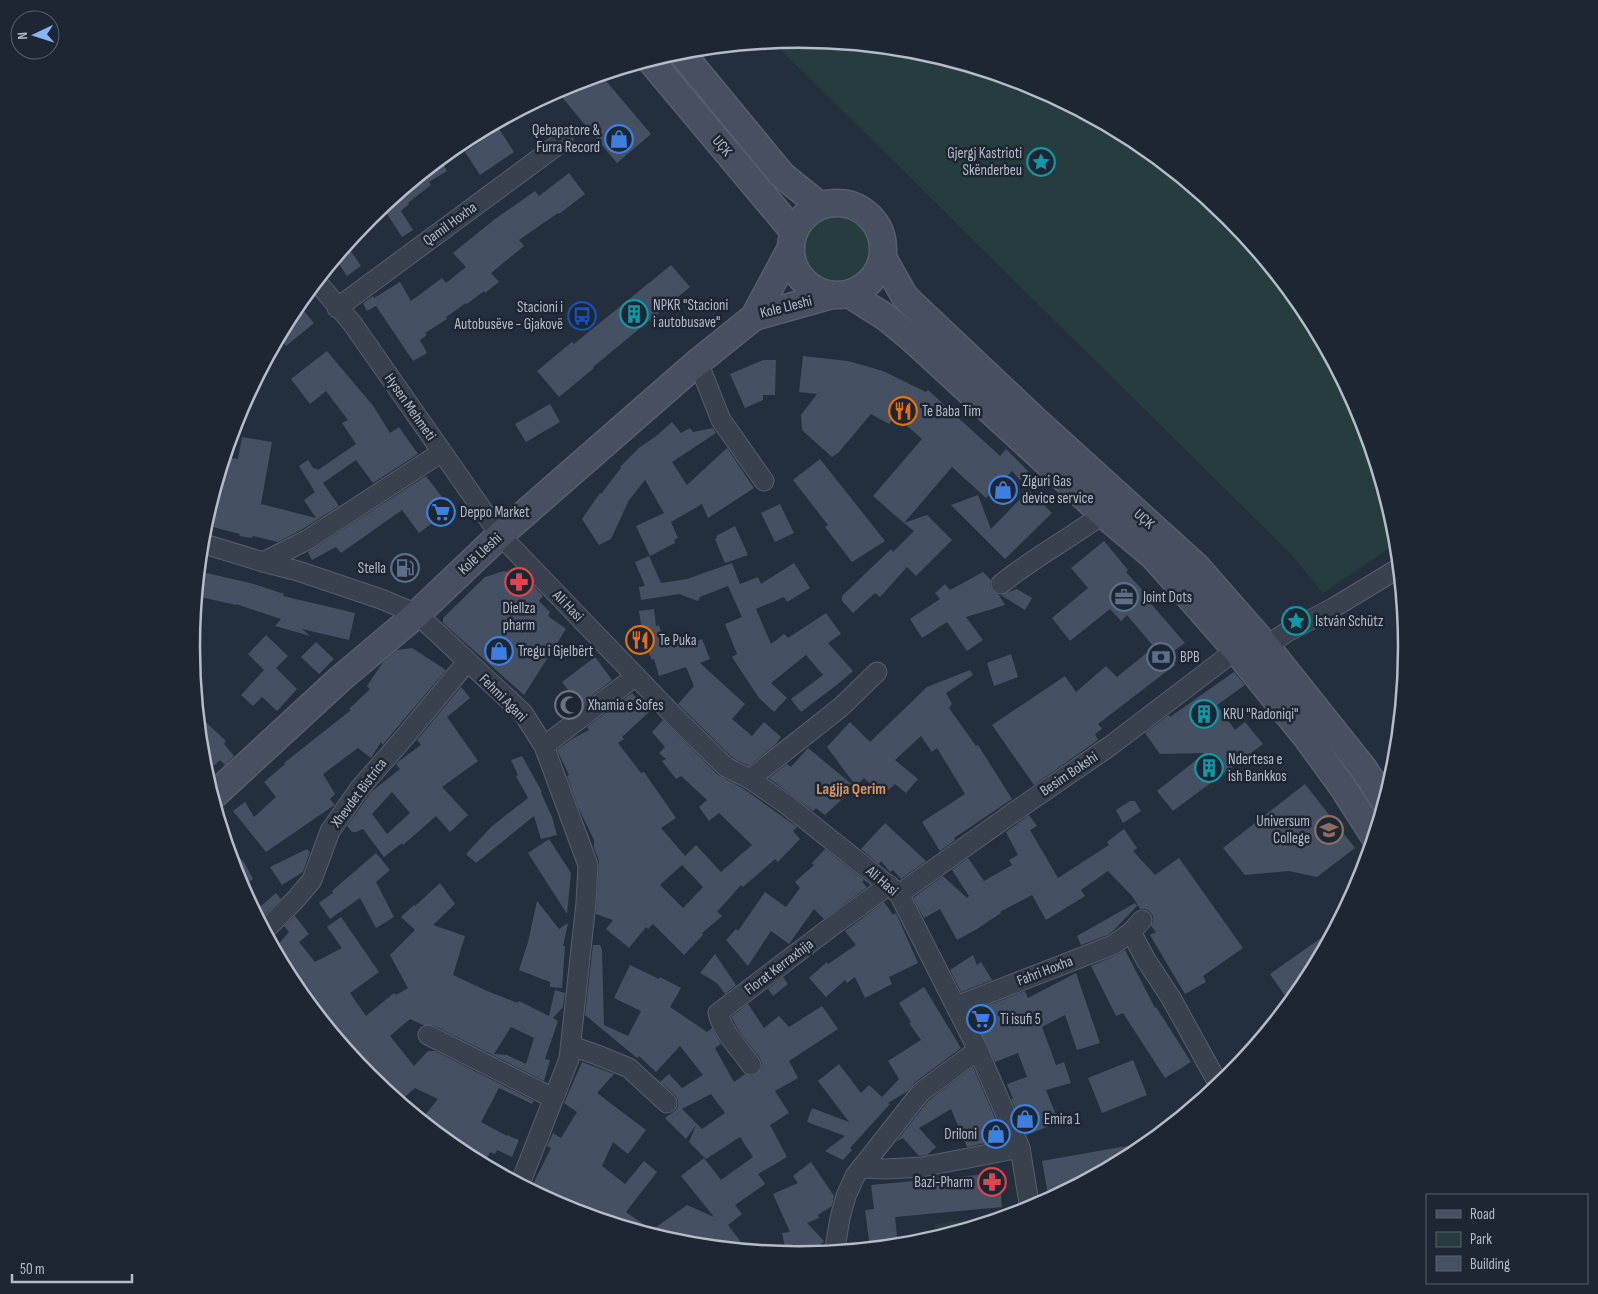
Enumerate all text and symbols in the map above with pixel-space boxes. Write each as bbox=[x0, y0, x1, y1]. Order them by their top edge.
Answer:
north arrow bbox=[10, 10, 60, 60]
text: N bbox=[14, 32, 31, 40]
place label: Qebapatore & Furra Record bbox=[532, 121, 600, 157]
shop icon: Qebapatore & Furra Record bbox=[604, 124, 634, 154]
street label: UÇK bbox=[708, 132, 736, 160]
place label: Gjergj Kastrioti Skënderbeu bbox=[947, 144, 1022, 180]
place icon: Gjergj Kastrioti Skënderbeu bbox=[1026, 147, 1056, 177]
street label: Qamil Hoxha bbox=[419, 198, 481, 250]
street label: Kole Lleshi bbox=[758, 291, 814, 323]
place label: NPKR "Stacioni i autobusave" bbox=[653, 296, 729, 332]
place label: Stacioni i Autobusëve - Gjakovë bbox=[454, 298, 563, 334]
building icon: NPKR "Stacioni i autobusave" bbox=[619, 299, 649, 329]
bus stop icon: Stacioni i Autobusëve - Gjakovë bbox=[567, 301, 597, 331]
street label: Hysen Mehmeti bbox=[380, 370, 440, 445]
restaurant icon: Te Baba Tim bbox=[888, 396, 918, 426]
place label: Te Baba Tim bbox=[922, 402, 981, 421]
place label: Ziguri Gas device service bbox=[1022, 472, 1094, 508]
shop icon: Ziguri Gas device service bbox=[988, 475, 1018, 505]
supermarket icon: Deppo Market bbox=[426, 497, 456, 527]
place label: Deppo Market bbox=[460, 503, 530, 522]
street label: UÇK bbox=[1130, 505, 1158, 533]
street label: Kolë Lleshi bbox=[454, 529, 506, 579]
fuel station icon: Stella bbox=[390, 553, 420, 583]
place label: Stella bbox=[358, 559, 386, 578]
pharmacy icon: Diellza pharm bbox=[504, 567, 534, 597]
office icon: Joint Dots bbox=[1109, 582, 1139, 612]
street label: Ali Hasi bbox=[548, 586, 588, 626]
place label: Joint Dots bbox=[1142, 588, 1192, 607]
place label: Diellza pharm bbox=[503, 599, 536, 635]
place icon: István Schütz bbox=[1281, 606, 1311, 636]
place label: István Schütz bbox=[1315, 612, 1384, 631]
restaurant icon: Te Puka bbox=[625, 625, 655, 655]
place label: Te Puka bbox=[659, 631, 697, 650]
shop icon: Tregu i Gjelbërt bbox=[484, 636, 514, 666]
place label: Tregu i Gjelbërt bbox=[518, 642, 594, 661]
bank icon: BPB bbox=[1146, 642, 1176, 672]
place label: BPB bbox=[1180, 648, 1200, 667]
street label: Fehmi Agani bbox=[475, 670, 531, 726]
mosque icon: Xhamia e Sofes bbox=[554, 690, 584, 720]
place label: Xhamia e Sofes bbox=[587, 696, 664, 715]
building icon: KRU "Radoniqi" bbox=[1189, 699, 1219, 729]
place label: KRU "Radoniqi" bbox=[1223, 705, 1298, 724]
street label: Besim Bokshi bbox=[1036, 748, 1102, 800]
place label: Ndertesa e ish Bankkos bbox=[1228, 750, 1287, 786]
building icon: Ndertesa e ish Bankkos bbox=[1194, 753, 1224, 783]
street label: Xhevdet Bistrica bbox=[326, 754, 391, 832]
district label: Lagjja Qerim bbox=[816, 780, 886, 799]
place label: Universum College bbox=[1256, 812, 1310, 848]
school or university icon: Universum College bbox=[1314, 815, 1344, 845]
street label: Ali Hasi bbox=[861, 861, 902, 900]
street label: Florat Kerraxhija bbox=[741, 935, 817, 999]
street label: Fahri Hoxha bbox=[1014, 952, 1076, 990]
supermarket icon: Ti isufi 5 bbox=[966, 1004, 996, 1034]
place label: Ti isufi 5 bbox=[1000, 1010, 1041, 1029]
shop icon: Emira 1 bbox=[1010, 1104, 1040, 1134]
place label: Emira 1 bbox=[1044, 1110, 1081, 1129]
shop icon: Driloni bbox=[981, 1119, 1011, 1149]
place label: Driloni bbox=[944, 1125, 977, 1144]
pharmacy icon: Bazi-Pharm bbox=[977, 1167, 1007, 1197]
place label: Bazi-Pharm bbox=[914, 1173, 973, 1192]
legend bbox=[1426, 1194, 1588, 1284]
text: Road bbox=[1470, 1205, 1495, 1224]
text: Park bbox=[1470, 1230, 1492, 1249]
scale bar bbox=[12, 1252, 132, 1284]
text: Building bbox=[1470, 1255, 1510, 1274]
text: 50 m bbox=[20, 1260, 45, 1279]

